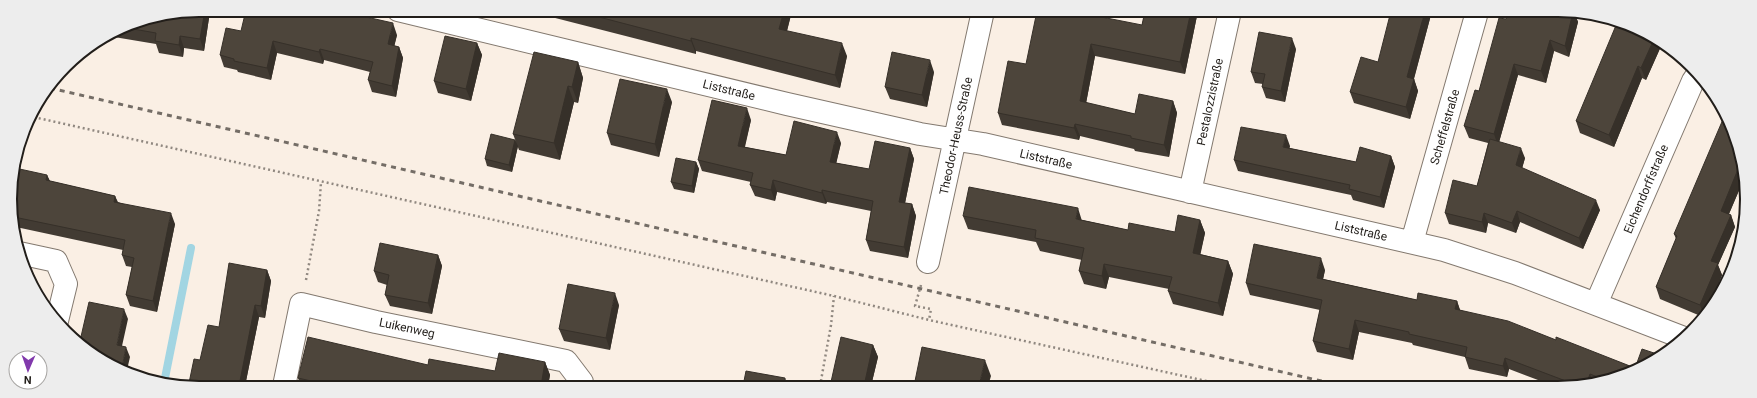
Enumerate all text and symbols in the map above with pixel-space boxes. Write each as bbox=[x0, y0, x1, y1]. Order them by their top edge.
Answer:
street label: Pestalozzistraße bbox=[1194, 57, 1226, 147]
street label: Theodor-Heuss-Straße bbox=[937, 76, 975, 196]
street label: Liststraße bbox=[701, 77, 757, 103]
street label: Scheffelstraße bbox=[1428, 88, 1462, 166]
street label: Eichendorffstraße bbox=[1621, 142, 1671, 236]
street label: Liststraße bbox=[1018, 146, 1074, 172]
street label: Liststraße bbox=[1333, 218, 1389, 244]
street label: Luikenweg bbox=[378, 315, 436, 341]
north arrow bbox=[8, 350, 48, 390]
text: N bbox=[23, 373, 32, 386]

